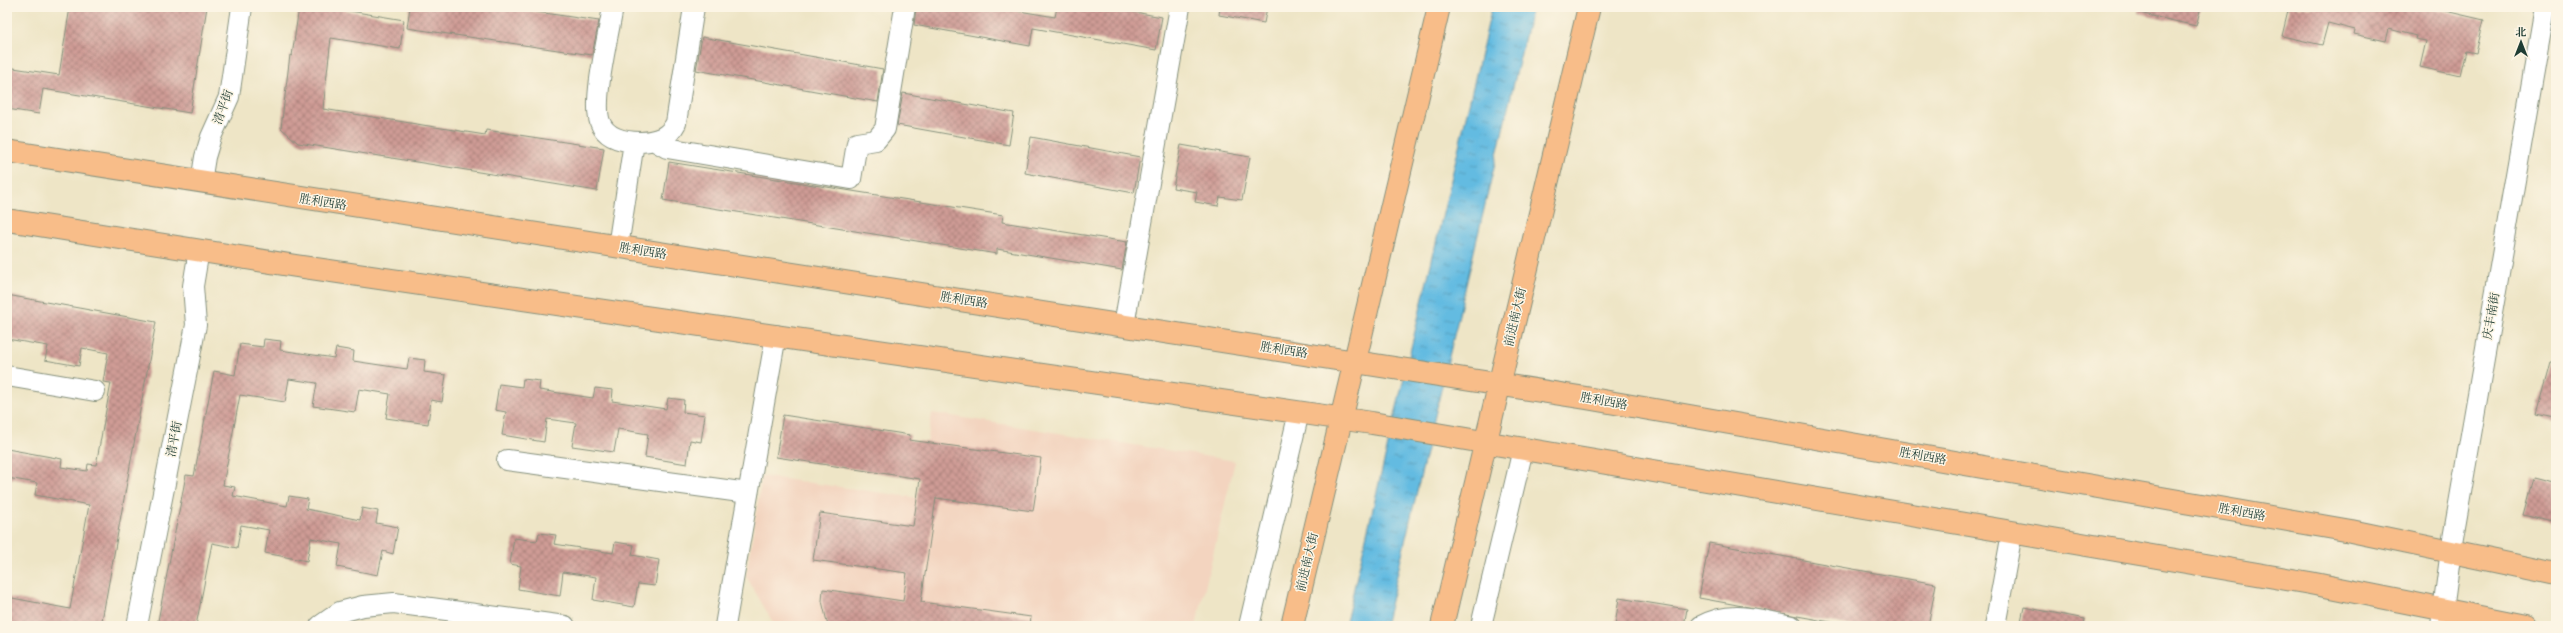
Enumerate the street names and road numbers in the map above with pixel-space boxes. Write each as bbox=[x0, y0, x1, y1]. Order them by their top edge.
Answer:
street label: 清平街 bbox=[210, 87, 237, 127]
street label: 胜利西路 bbox=[298, 191, 348, 214]
street label: 胜利西路 bbox=[618, 240, 668, 263]
street label: 前进南大街 bbox=[1501, 285, 1530, 348]
street label: 胜利西路 bbox=[939, 289, 989, 312]
street label: 庆丰南街 bbox=[2480, 290, 2503, 341]
street label: 胜利西路 bbox=[1259, 339, 1309, 362]
street label: 胜利西路 bbox=[1579, 390, 1629, 413]
street label: 清平街 bbox=[164, 419, 185, 458]
street label: 胜利西路 bbox=[1898, 445, 1948, 468]
street label: 胜利西路 bbox=[2217, 501, 2267, 524]
street label: 前进南大街 bbox=[1293, 530, 1322, 593]

